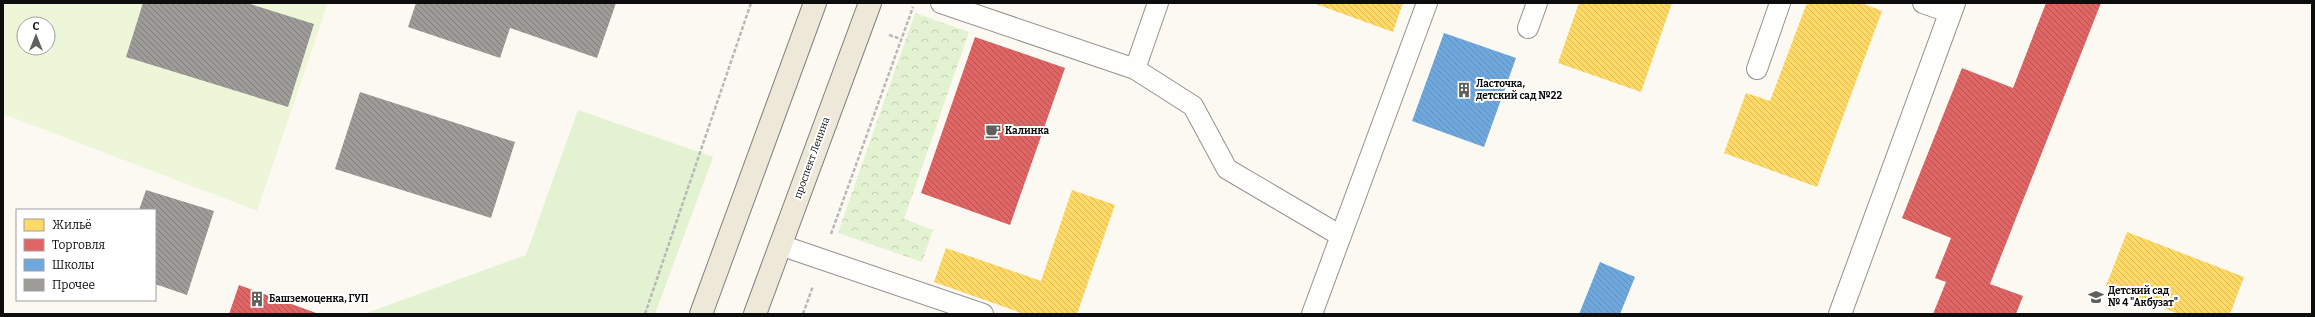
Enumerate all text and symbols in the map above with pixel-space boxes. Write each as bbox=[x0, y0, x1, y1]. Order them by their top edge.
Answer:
north arrow bbox=[16, 16, 56, 56]
text: С bbox=[33, 20, 40, 33]
place label: Ласточка, детский сад №22 bbox=[1476, 78, 1562, 102]
building icon: Ласточка, детский сад №22 bbox=[1455, 81, 1473, 99]
street label: проспект Ленина bbox=[792, 115, 833, 200]
cafe icon: Калинка bbox=[984, 122, 1002, 140]
place label: Калинка bbox=[1005, 125, 1049, 137]
legend bbox=[16, 209, 156, 301]
text: Жильё bbox=[52, 218, 92, 232]
text: Торговля bbox=[52, 238, 106, 252]
text: Школы bbox=[52, 258, 95, 272]
text: Прочее bbox=[52, 278, 95, 292]
place label: Детский сад № 4 "Акбузат" bbox=[2108, 285, 2178, 309]
school or university icon: Детский сад № 4 "Акбузат" bbox=[2087, 288, 2105, 306]
building icon: Башземоценка, ГУП bbox=[248, 290, 266, 308]
place label: Башземоценка, ГУП bbox=[269, 293, 369, 305]

